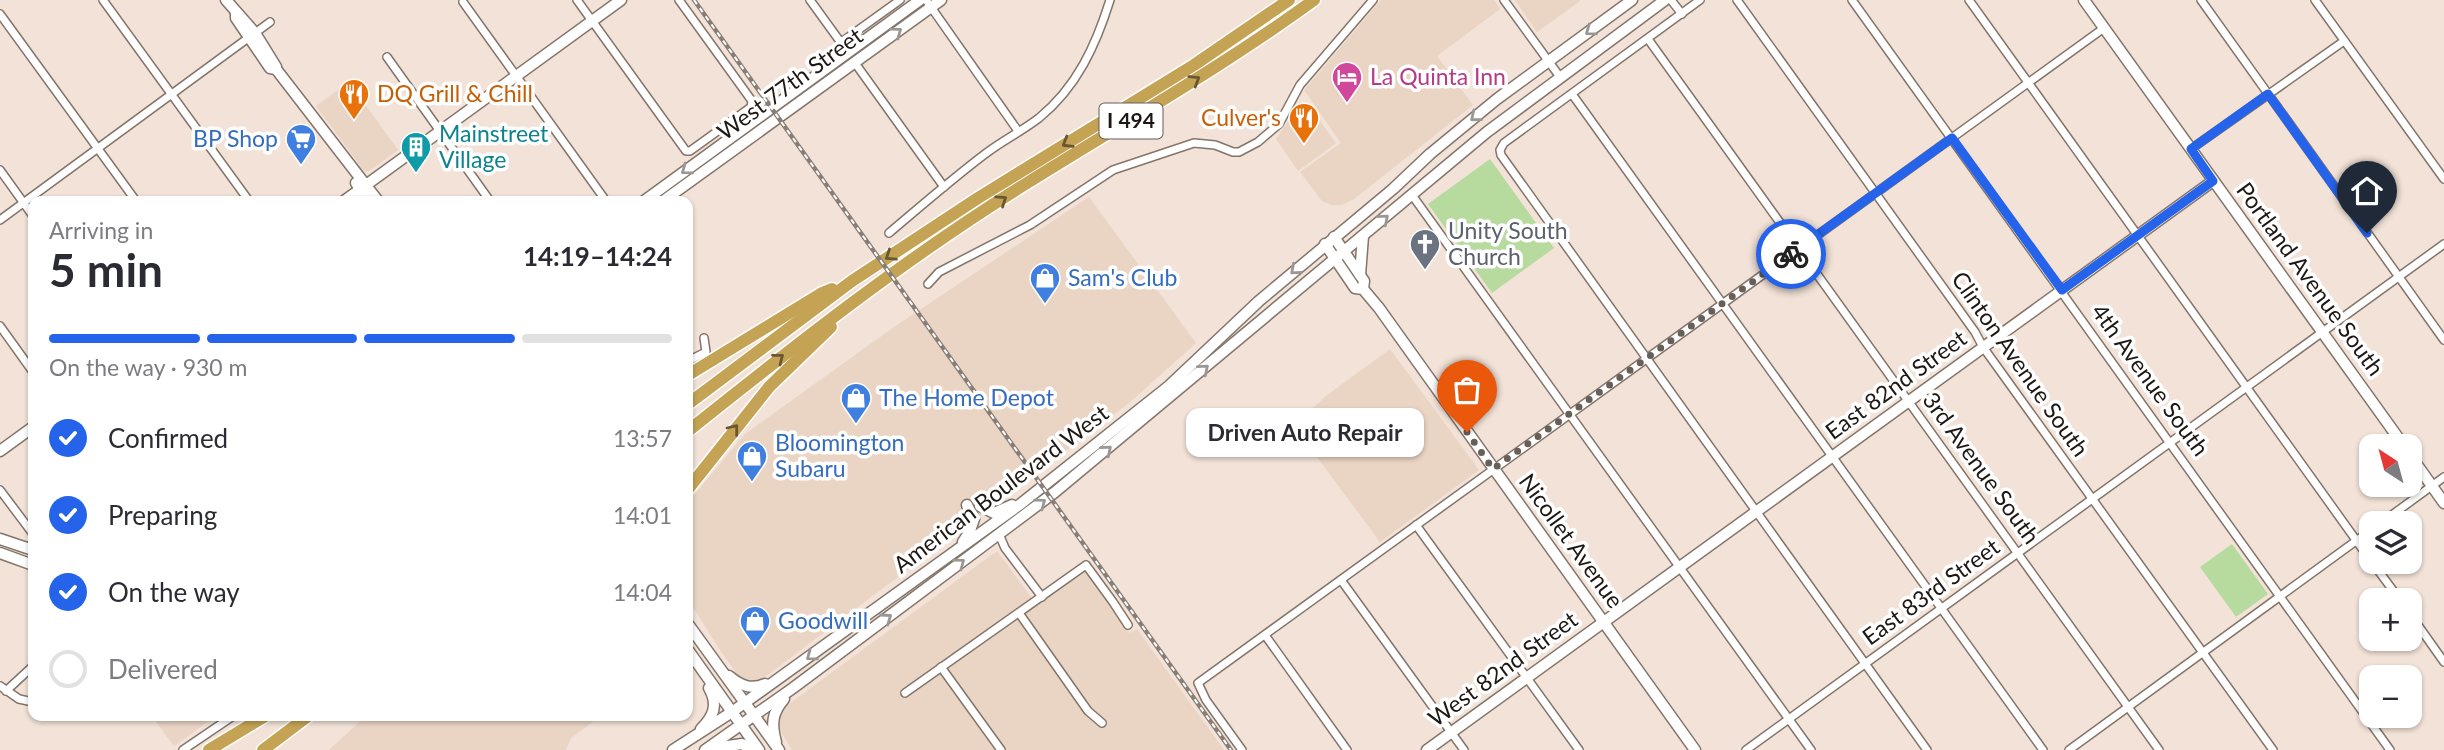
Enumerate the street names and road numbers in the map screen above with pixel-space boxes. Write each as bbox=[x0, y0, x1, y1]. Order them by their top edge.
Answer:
street label: West 77th Street bbox=[711, 21, 868, 145]
road number: I 494 bbox=[1100, 104, 1162, 138]
street label: Portland Avenue South bbox=[2231, 176, 2390, 380]
street label: Clinton Avenue South bbox=[1946, 265, 2095, 461]
street label: 4th Avenue South bbox=[2086, 298, 2215, 461]
street label: East 82nd Street bbox=[1819, 323, 1972, 445]
street label: 3rd Avenue South bbox=[1917, 386, 2046, 549]
street label: American Boulevard West bbox=[887, 398, 1114, 578]
street label: Nicollet Avenue bbox=[1514, 468, 1630, 613]
street label: East 83rd Street bbox=[1856, 532, 2005, 650]
street label: West 82nd Street bbox=[1422, 604, 1583, 732]

